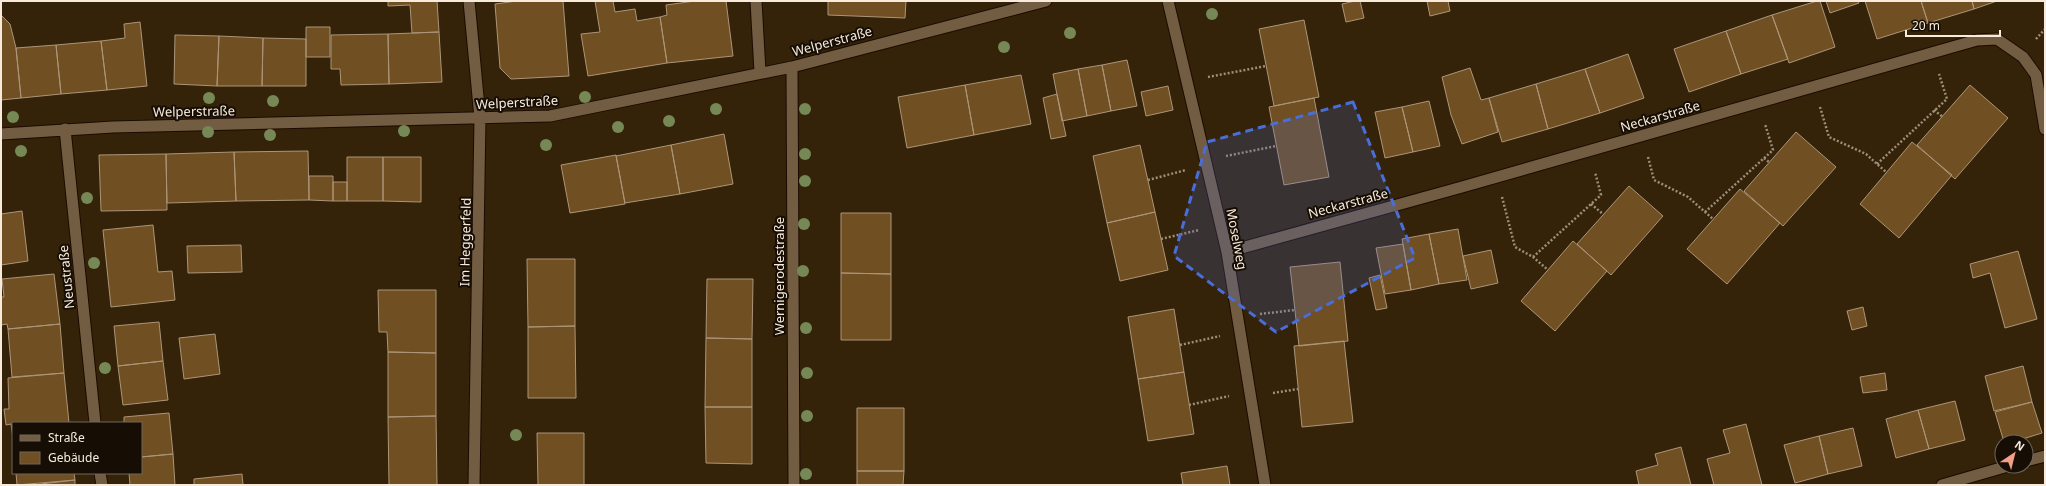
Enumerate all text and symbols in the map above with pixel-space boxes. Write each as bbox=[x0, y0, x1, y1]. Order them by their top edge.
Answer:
scale bar bbox=[1906, 12, 2000, 38]
text: 20 m bbox=[1912, 17, 1940, 34]
street label: Welperstraße bbox=[790, 22, 874, 60]
street label: Welperstraße bbox=[476, 91, 558, 113]
street label: Neckarstraße bbox=[1618, 96, 1702, 136]
street label: Welperstraße bbox=[153, 101, 235, 121]
street label: Neckarstraße bbox=[1306, 184, 1390, 222]
street label: Im Heggerfeld bbox=[455, 197, 475, 287]
street label: Moselweg bbox=[1222, 207, 1252, 271]
street label: Wernigerodestraße bbox=[770, 217, 788, 335]
street label: Neustraße bbox=[54, 244, 78, 310]
legend bbox=[12, 422, 142, 474]
text: Straße bbox=[48, 429, 85, 446]
north arrow bbox=[1994, 434, 2034, 474]
text: N bbox=[2012, 437, 2028, 454]
text: Gebäude bbox=[48, 449, 99, 466]

